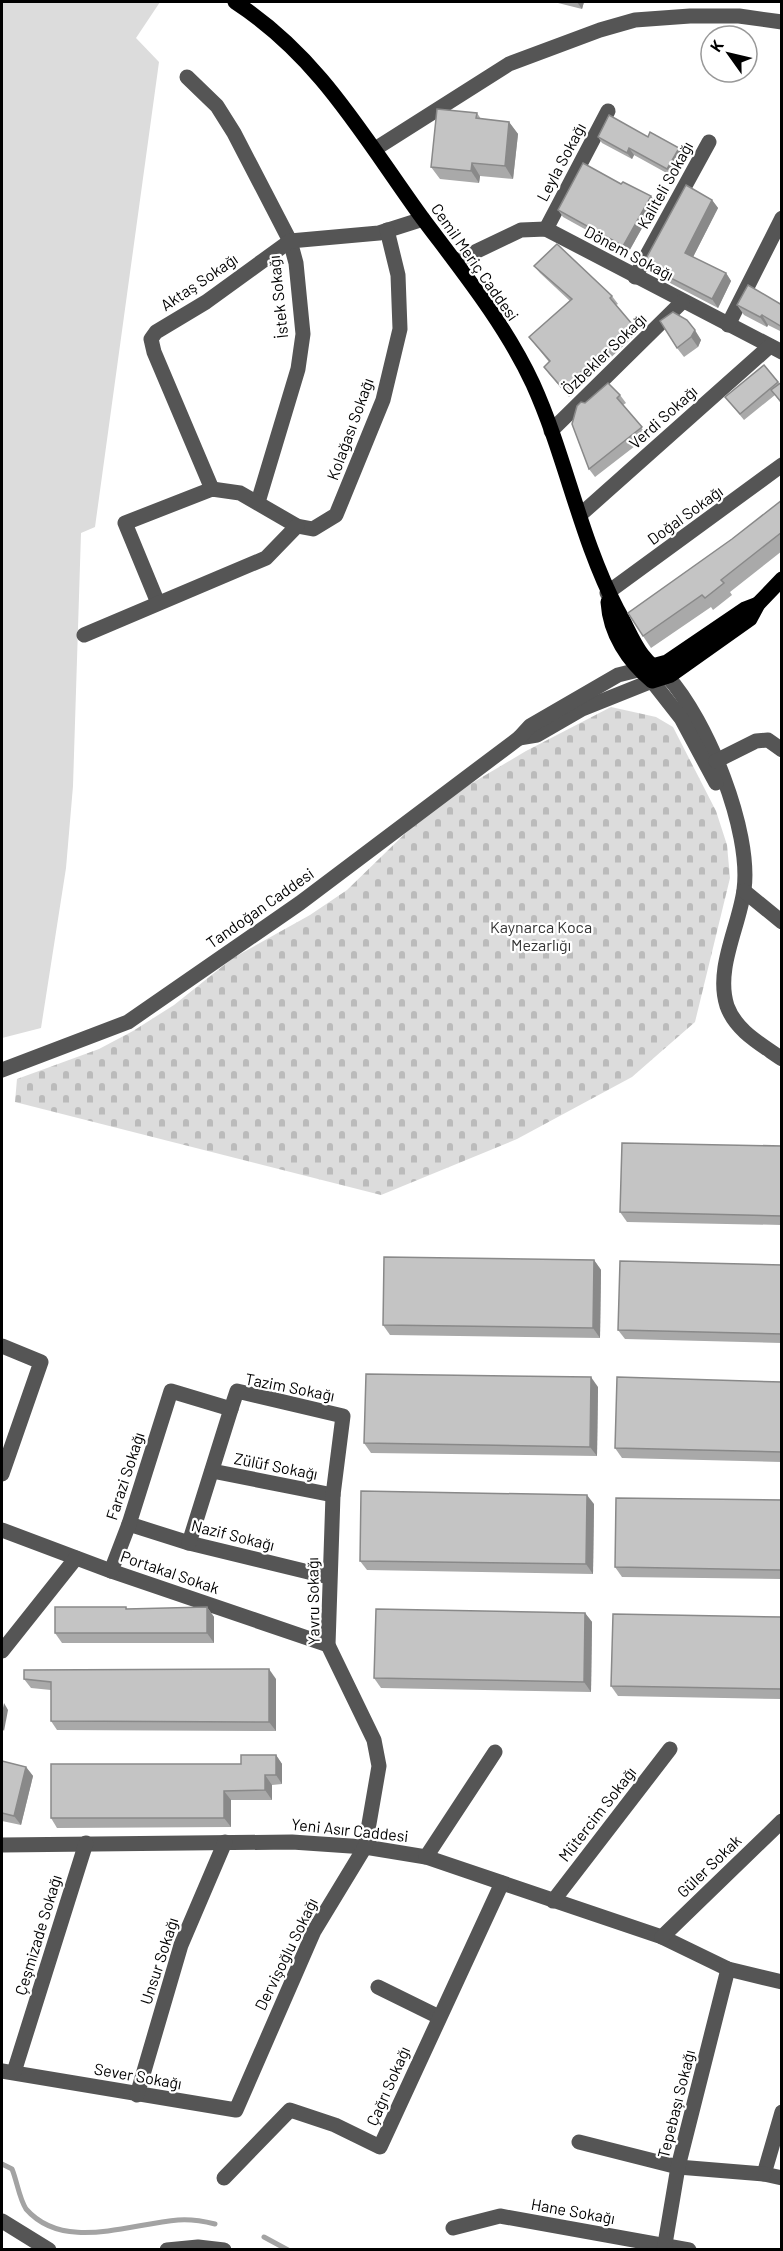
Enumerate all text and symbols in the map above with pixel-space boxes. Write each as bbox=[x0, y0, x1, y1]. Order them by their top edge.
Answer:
north arrow bbox=[699, 24, 759, 84]
text: K bbox=[705, 36, 727, 55]
street label: Leyla Sokağı bbox=[532, 119, 589, 204]
street label: Kaliteli Sokağı bbox=[633, 138, 696, 232]
street label: Cemil Meriç Caddesi bbox=[428, 199, 523, 324]
street label: Dönem Sokağı bbox=[582, 221, 677, 284]
street label: Aktaş Sokağı bbox=[157, 249, 241, 314]
street label: İstek Sokağı bbox=[264, 255, 291, 339]
street label: Özbekler Sokağı bbox=[558, 309, 650, 399]
street label: Kolağası Sokağı bbox=[322, 375, 377, 482]
street label: Verdi Sokağı bbox=[625, 381, 701, 452]
street label: Doğal Sokağı bbox=[643, 481, 726, 548]
street label: Tandoğan Caddesi bbox=[202, 863, 317, 952]
park label: Kaynarca Koca Mezarlığı bbox=[490, 917, 592, 954]
street label: Tazim Sokağı bbox=[244, 1369, 336, 1404]
street label: Farazi Sokağı bbox=[101, 1430, 148, 1522]
street label: Zülüf Sokağı bbox=[233, 1448, 319, 1483]
street label: Nazif Sokağı bbox=[190, 1515, 277, 1554]
street label: Portakal Sokak bbox=[118, 1546, 222, 1597]
street label: Yavru Sokağı bbox=[302, 1557, 323, 1645]
street label: Mütercim Sokağı bbox=[554, 1763, 639, 1865]
street label: Yeni Asır Caddesi bbox=[291, 1814, 410, 1845]
street label: Güler Sokak bbox=[673, 1830, 745, 1901]
street label: Çeşmizade Sokağı bbox=[10, 1872, 65, 1997]
street label: Dervişoğlu Sokağı bbox=[250, 1894, 321, 2013]
street label: Unsur Sokağı bbox=[136, 1915, 182, 2007]
street label: Çağrı Sokağı bbox=[362, 2043, 413, 2128]
street label: Tepebaşı Sokağı bbox=[653, 2048, 698, 2160]
street label: Sever Sokağı bbox=[93, 2058, 183, 2093]
street label: Hane Sokağı bbox=[530, 2194, 617, 2227]

